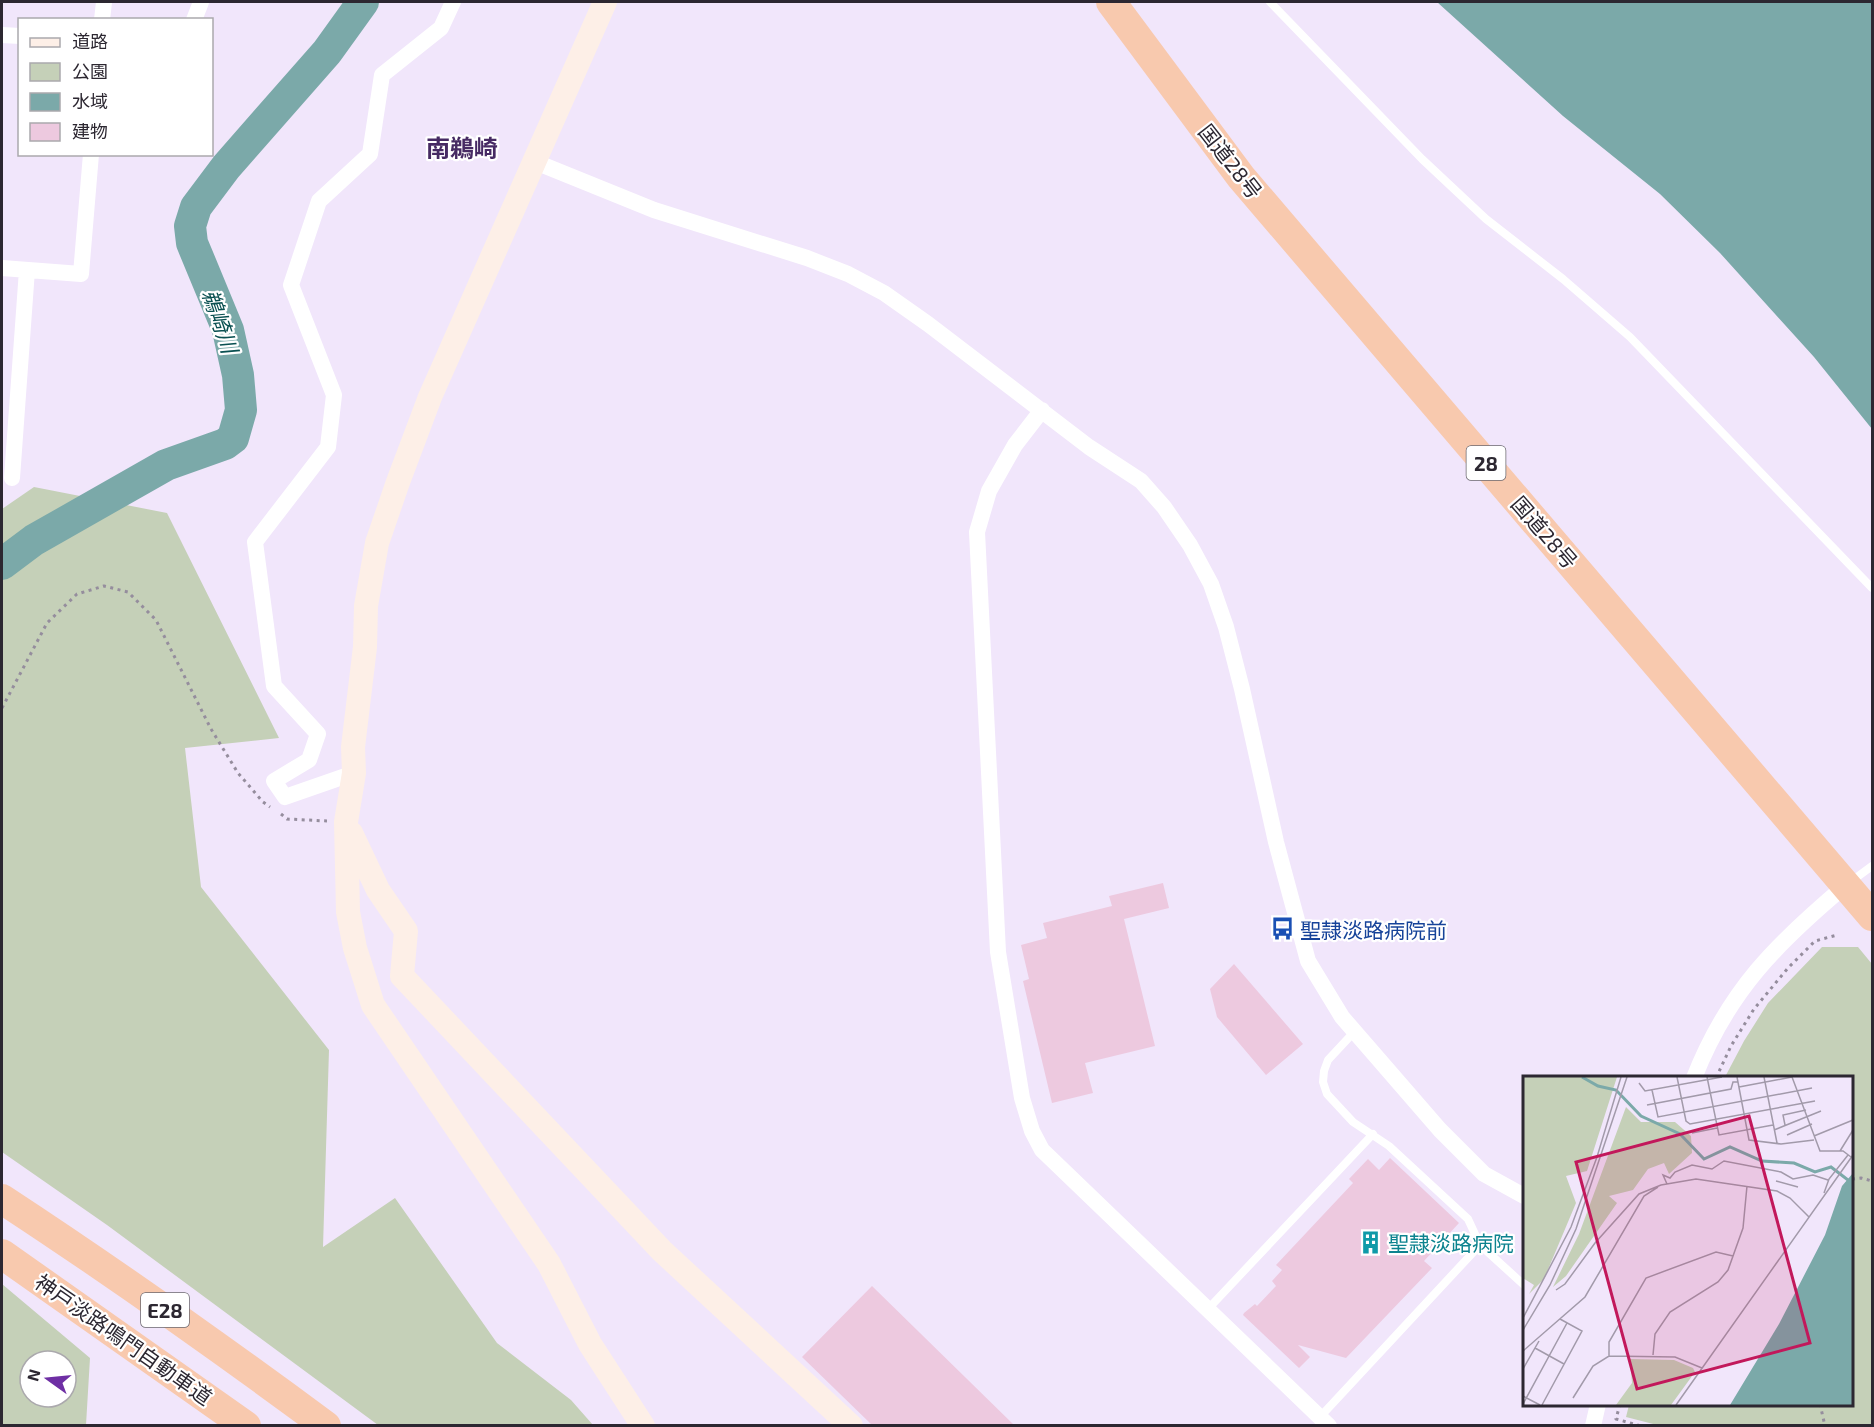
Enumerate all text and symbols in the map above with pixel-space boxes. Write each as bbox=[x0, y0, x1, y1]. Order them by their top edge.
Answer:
legend bbox=[18, 18, 213, 156]
text: 道路 bbox=[72, 30, 108, 52]
text: 公園 bbox=[72, 60, 108, 82]
text: 水域 bbox=[72, 90, 108, 112]
street label: 国道28号 bbox=[1194, 119, 1268, 203]
text: 建物 bbox=[72, 120, 108, 142]
district label: 南鵜崎 bbox=[426, 133, 498, 162]
water label: 鵜崎川 bbox=[198, 286, 245, 358]
road number: 28 bbox=[1466, 446, 1506, 480]
street label: 国道28号 bbox=[1507, 491, 1583, 573]
bus stop icon: 聖隷淡路病院前 bbox=[1269, 916, 1295, 942]
place label: 聖隷淡路病院前 bbox=[1300, 917, 1447, 942]
inset map bbox=[1523, 1076, 1853, 1406]
building icon: 聖隷淡路病院 bbox=[1357, 1229, 1383, 1255]
place label: 聖隷淡路病院 bbox=[1388, 1230, 1514, 1255]
street label: 神戸淡路鳴門自動車道 bbox=[31, 1269, 217, 1409]
road number: E28 bbox=[141, 1293, 189, 1327]
north arrow bbox=[18, 1349, 78, 1409]
text: N bbox=[22, 1367, 44, 1383]

